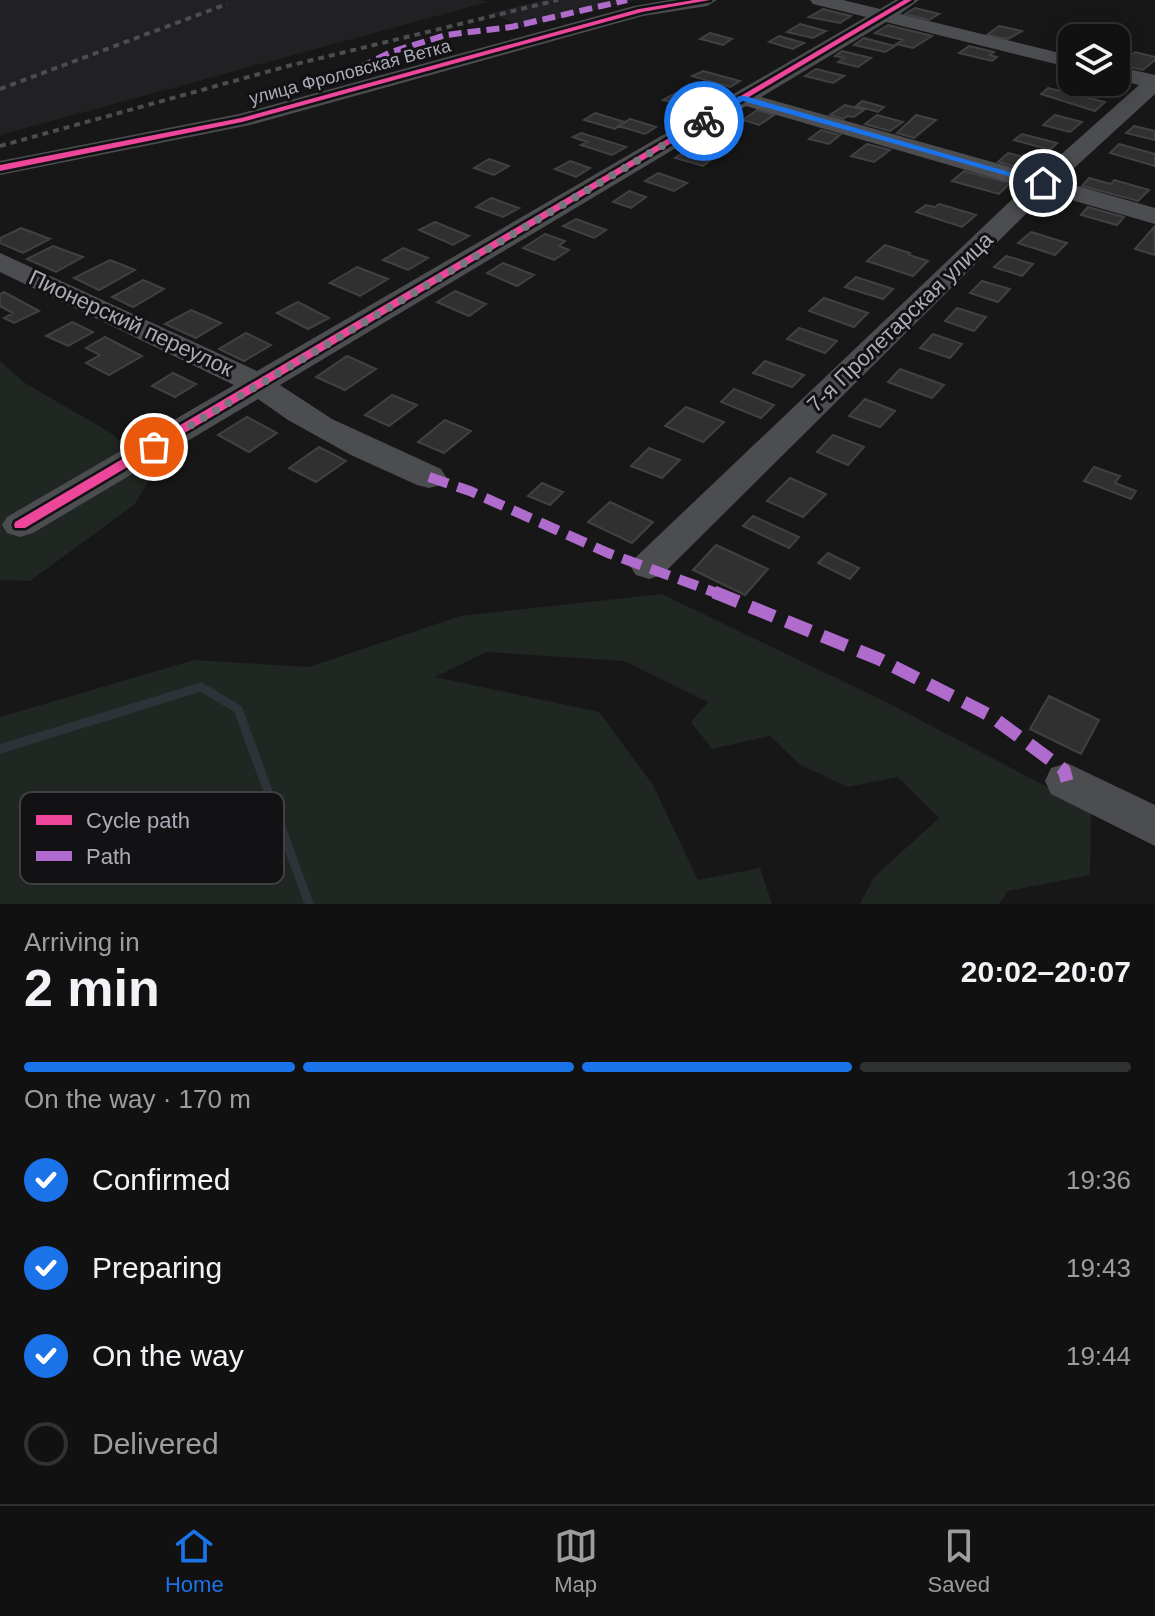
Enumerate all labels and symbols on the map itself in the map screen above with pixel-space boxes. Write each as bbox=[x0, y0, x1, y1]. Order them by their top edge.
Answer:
street label: улица Фроловская Ветка bbox=[247, 35, 454, 109]
courier bbox=[664, 81, 744, 161]
pin bbox=[1009, 149, 1077, 217]
street label: 7-я Пролетарская улица bbox=[802, 226, 998, 417]
street label: Пионерский переулок bbox=[25, 265, 237, 381]
pin bbox=[120, 413, 188, 481]
legend bbox=[20, 792, 284, 884]
text: Cycle path bbox=[86, 808, 190, 833]
text: Path bbox=[86, 844, 131, 869]

